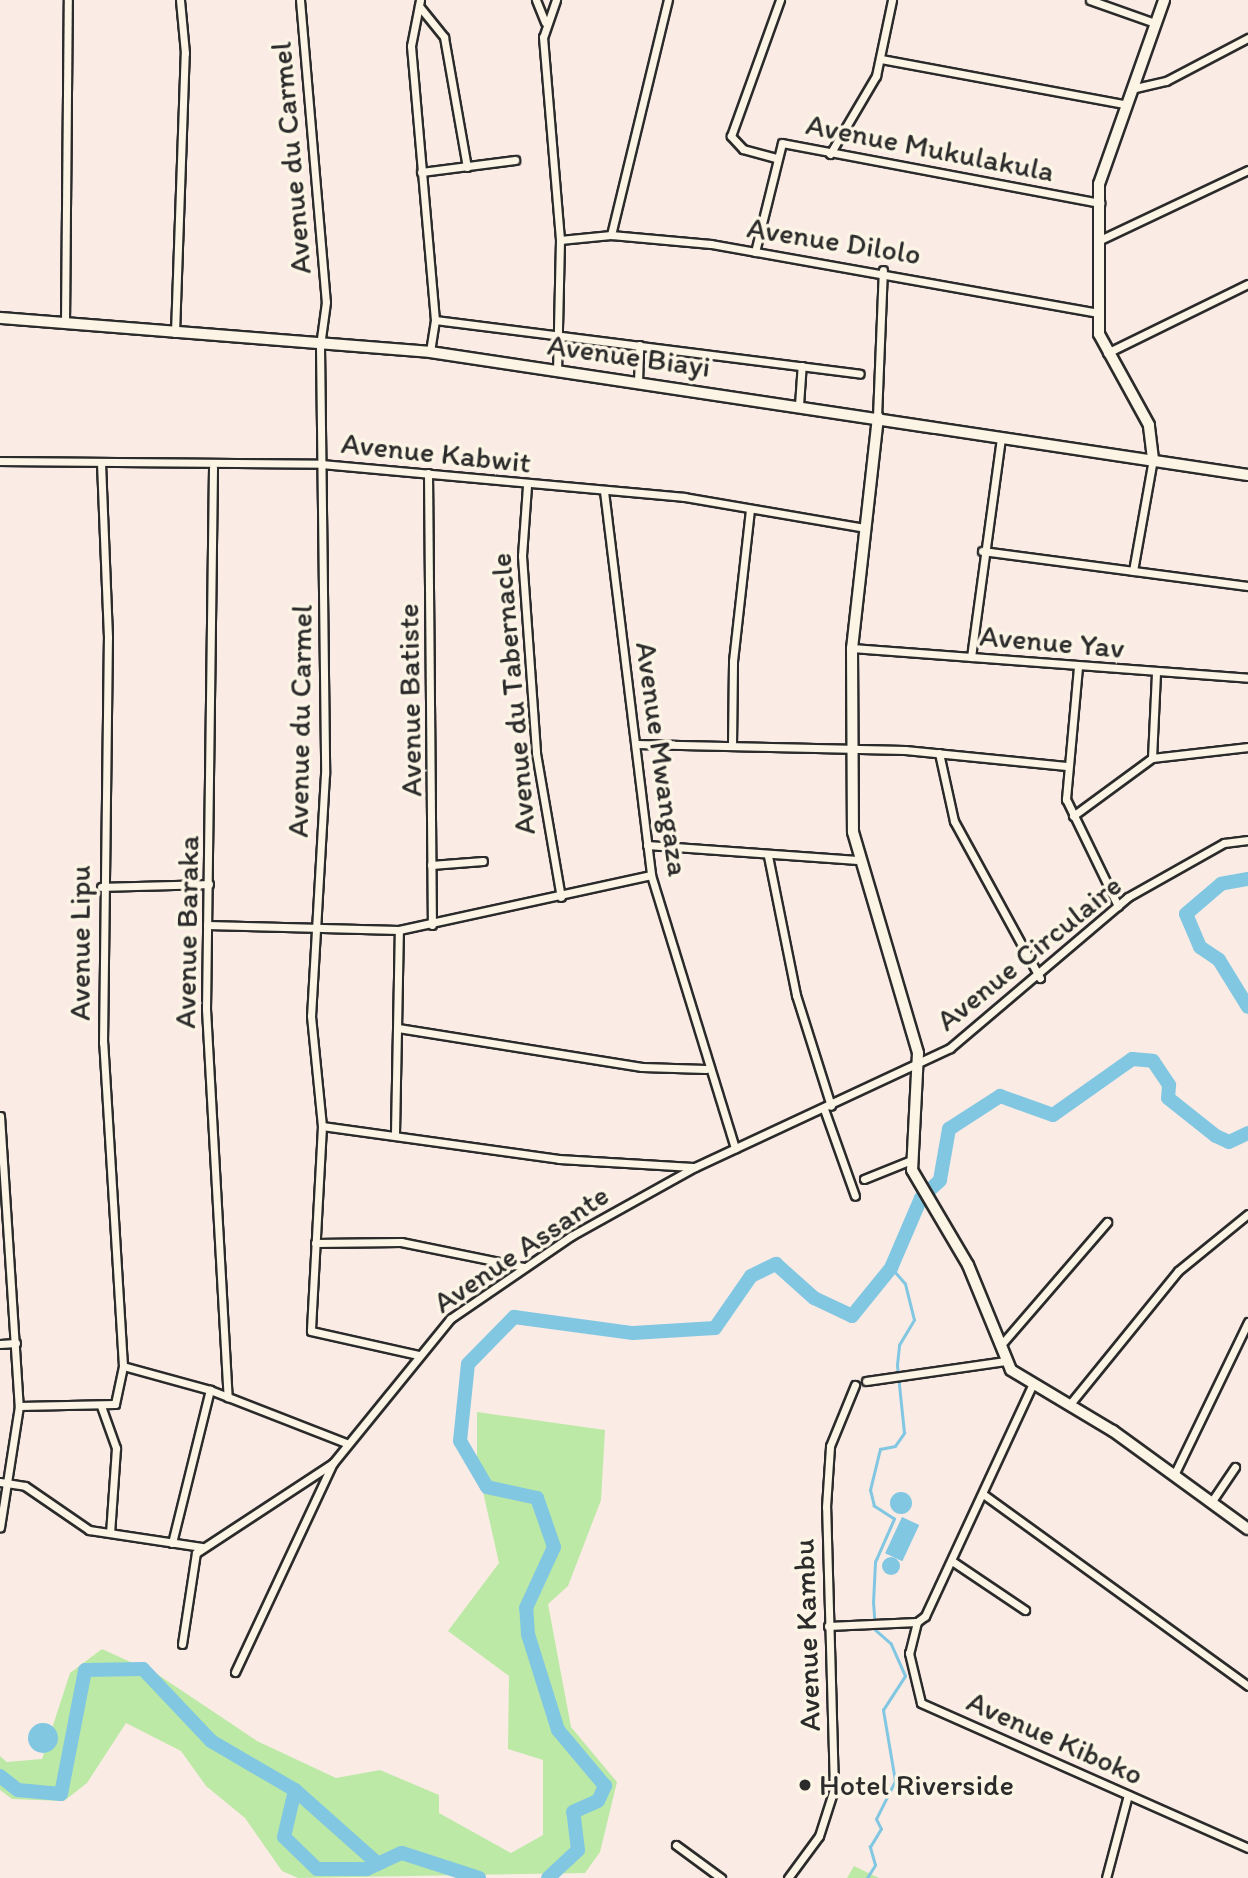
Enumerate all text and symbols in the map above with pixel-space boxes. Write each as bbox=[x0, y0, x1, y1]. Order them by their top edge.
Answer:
street label: Avenue du Carmel bbox=[263, 40, 319, 276]
street label: Avenue Mukulakula bbox=[803, 106, 1057, 190]
street label: Avenue Dilolo bbox=[744, 209, 924, 273]
street label: Avenue Biayi bbox=[545, 327, 713, 385]
street label: Avenue Kabwit bbox=[339, 425, 533, 481]
street label: Avenue du Tabernacle bbox=[483, 553, 543, 835]
street label: Avenue Batiste bbox=[390, 603, 430, 797]
street label: Avenue du Carmel bbox=[280, 604, 320, 838]
street label: Avenue Yav bbox=[978, 618, 1126, 666]
street label: Avenue Mwangaza bbox=[628, 640, 696, 878]
street label: Avenue Baraka bbox=[167, 835, 207, 1029]
street label: Avenue Lipu bbox=[62, 865, 98, 1021]
street label: Avenue Circulaire bbox=[929, 867, 1129, 1039]
street label: Avenue Assante bbox=[426, 1177, 616, 1321]
street label: Avenue Kambu bbox=[786, 1538, 828, 1732]
street label: Avenue Kiboko bbox=[961, 1683, 1149, 1793]
place label: Hotel Riverside bbox=[819, 1767, 1013, 1803]
marker: Hotel Riverside bbox=[797, 1777, 813, 1793]

